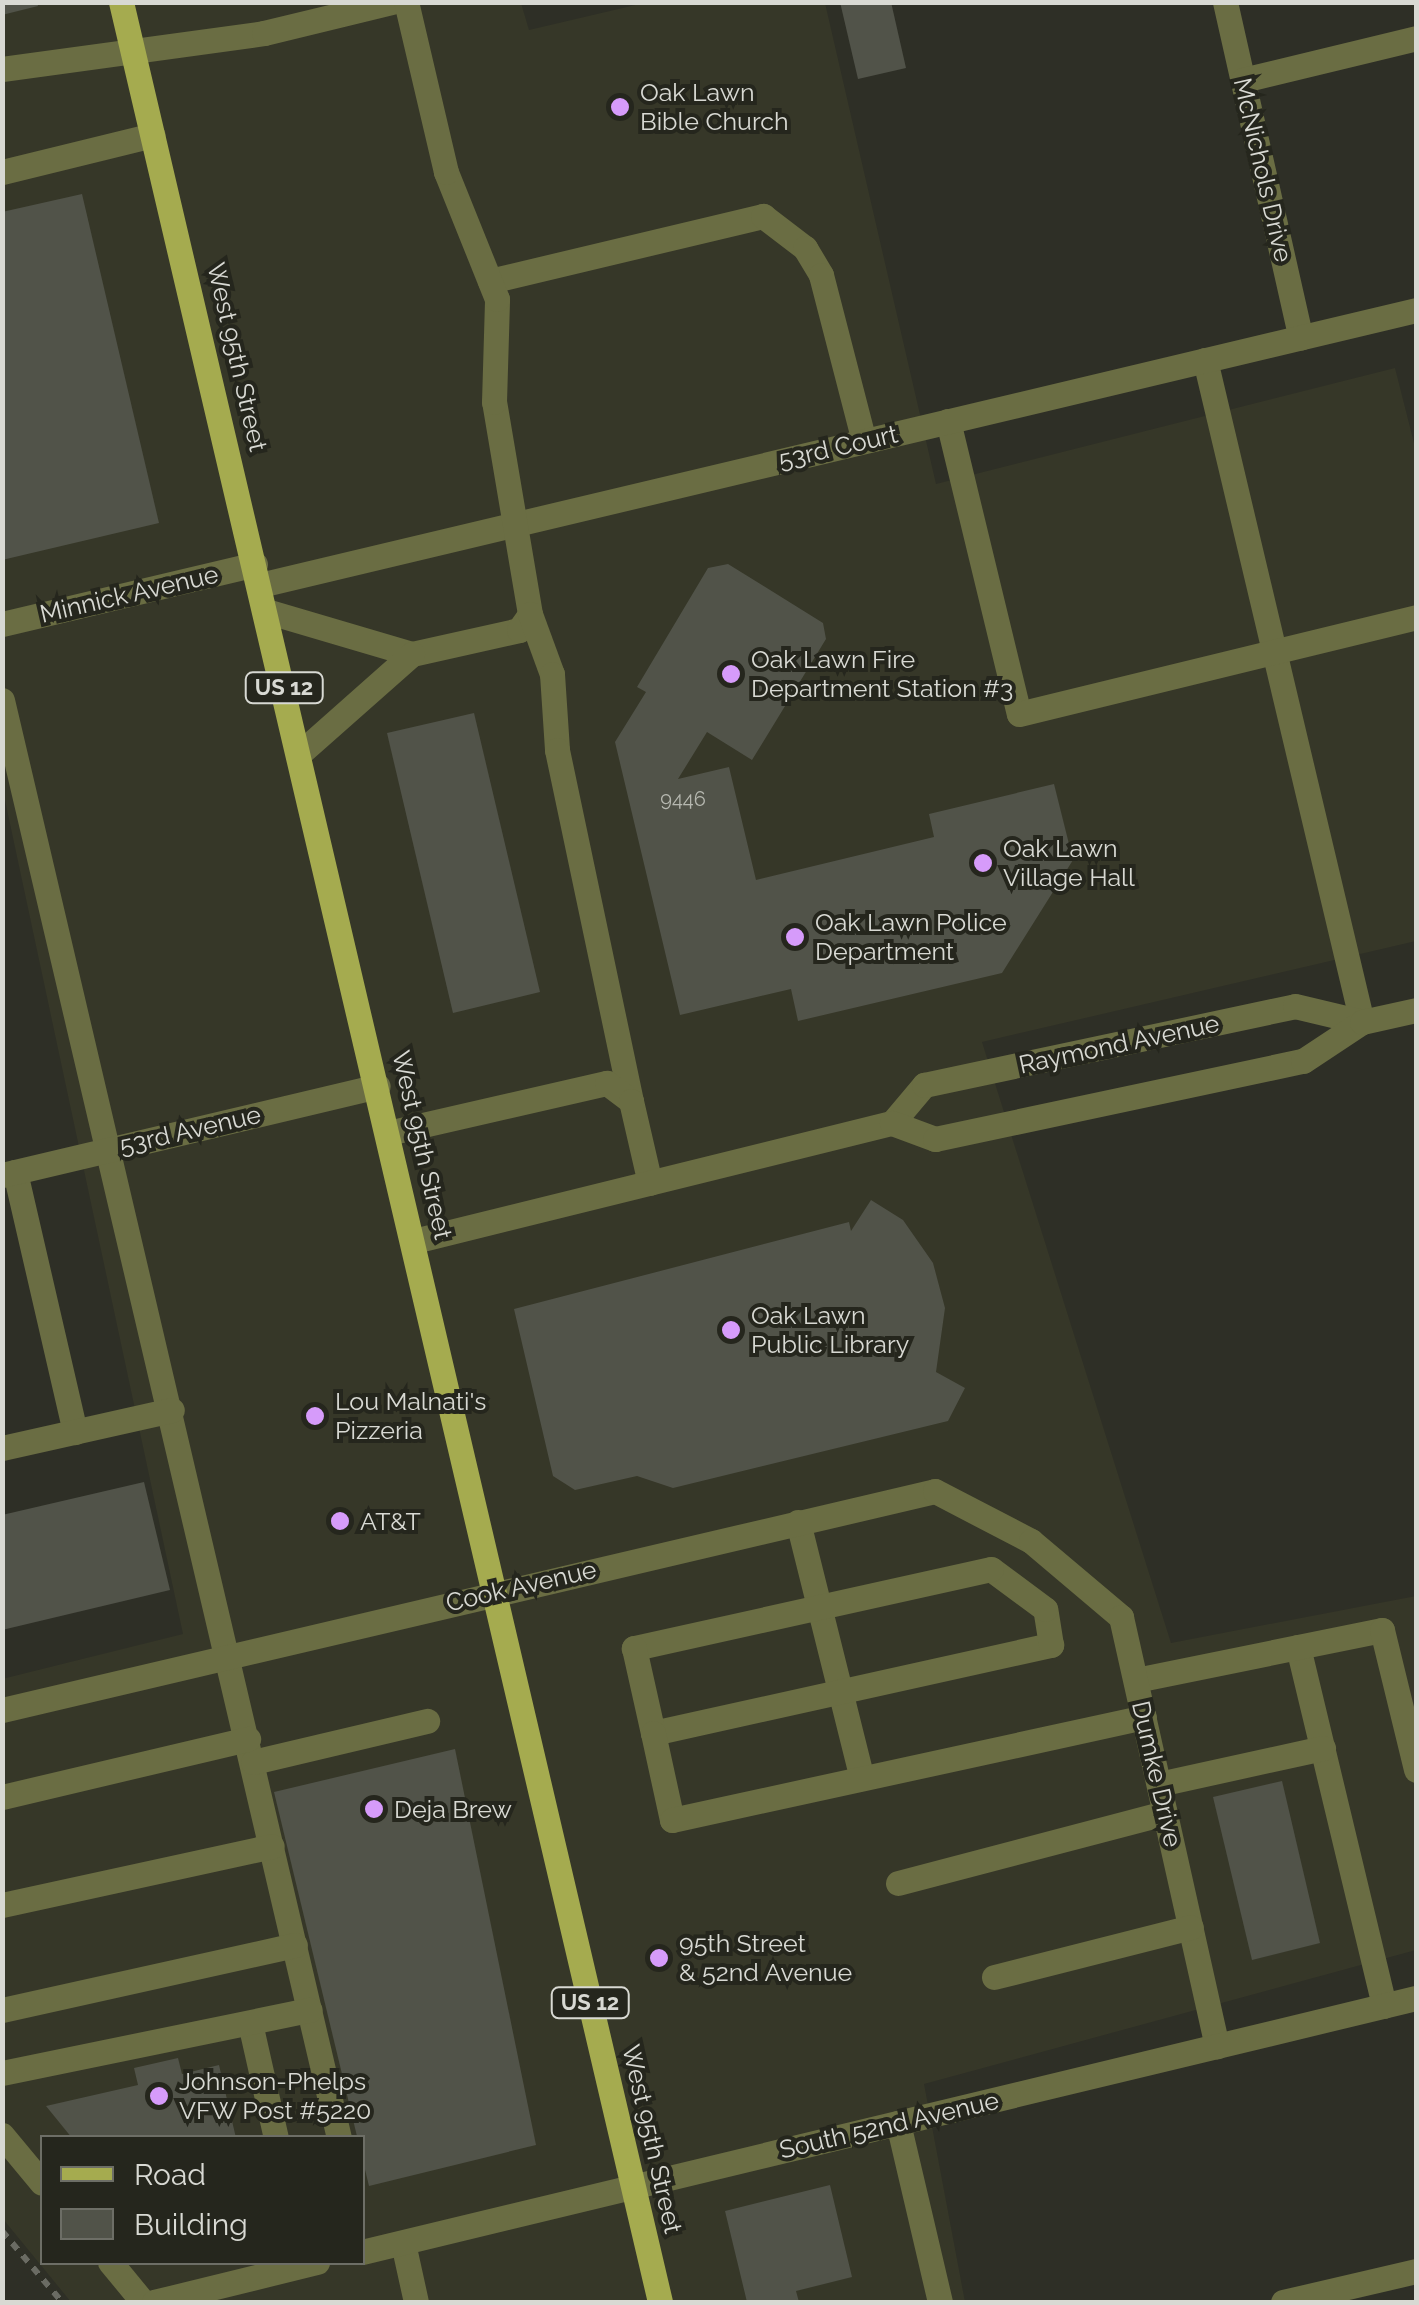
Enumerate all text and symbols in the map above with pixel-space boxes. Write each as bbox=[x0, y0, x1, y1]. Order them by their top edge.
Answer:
street label: McNichols Drive bbox=[1227, 75, 1299, 265]
place label: Oak Lawn Bible Church bbox=[640, 78, 789, 137]
marker: Oak Lawn Bible Church bbox=[609, 96, 631, 118]
street label: West 95th Street bbox=[201, 260, 273, 454]
street label: 53rd Court bbox=[776, 419, 900, 475]
street label: Minnick Avenue bbox=[36, 559, 222, 629]
place label: Oak Lawn Fire Department Station #3 bbox=[751, 645, 1013, 704]
marker: Oak Lawn Fire Department Station #3 bbox=[720, 663, 742, 685]
road number: US 12 bbox=[244, 671, 324, 705]
house number: 9446 bbox=[660, 787, 706, 811]
place label: Oak Lawn Village Hall bbox=[1003, 834, 1135, 893]
marker: Oak Lawn Village Hall bbox=[972, 852, 994, 874]
place label: Oak Lawn Police Department bbox=[815, 908, 1007, 967]
marker: Oak Lawn Police Department bbox=[784, 926, 806, 948]
street label: Raymond Avenue bbox=[1016, 1008, 1222, 1080]
street label: West 95th Street bbox=[386, 1048, 458, 1242]
street label: 53rd Avenue bbox=[116, 1099, 264, 1161]
place label: Oak Lawn Public Library bbox=[751, 1301, 909, 1360]
marker: Oak Lawn Public Library bbox=[720, 1319, 742, 1341]
place label: Lou Malnati's Pizzeria bbox=[335, 1387, 486, 1446]
marker: Lou Malnati's Pizzeria bbox=[304, 1405, 326, 1427]
place label: AT&T bbox=[360, 1506, 421, 1536]
marker: AT&T bbox=[329, 1510, 351, 1532]
street label: Cook Avenue bbox=[442, 1554, 600, 1618]
street label: Dumke Drive bbox=[1126, 1698, 1188, 1850]
place label: Deja Brew bbox=[394, 1794, 512, 1824]
marker: Deja Brew bbox=[363, 1798, 385, 1820]
place label: 95th Street & 52nd Avenue bbox=[679, 1929, 853, 1988]
marker: 95th Street & 52nd Avenue bbox=[648, 1947, 670, 1969]
road number: US 12 bbox=[550, 1986, 630, 2020]
street label: West 95th Street bbox=[616, 2042, 688, 2236]
place label: Johnson-Phelps VFW Post #5220 bbox=[179, 2067, 372, 2126]
marker: Johnson-Phelps VFW Post #5220 bbox=[148, 2085, 170, 2107]
street label: South 52nd Avenue bbox=[776, 2085, 1002, 2165]
legend bbox=[40, 2135, 365, 2265]
text: Road bbox=[134, 2157, 206, 2192]
text: Building bbox=[134, 2207, 248, 2242]

